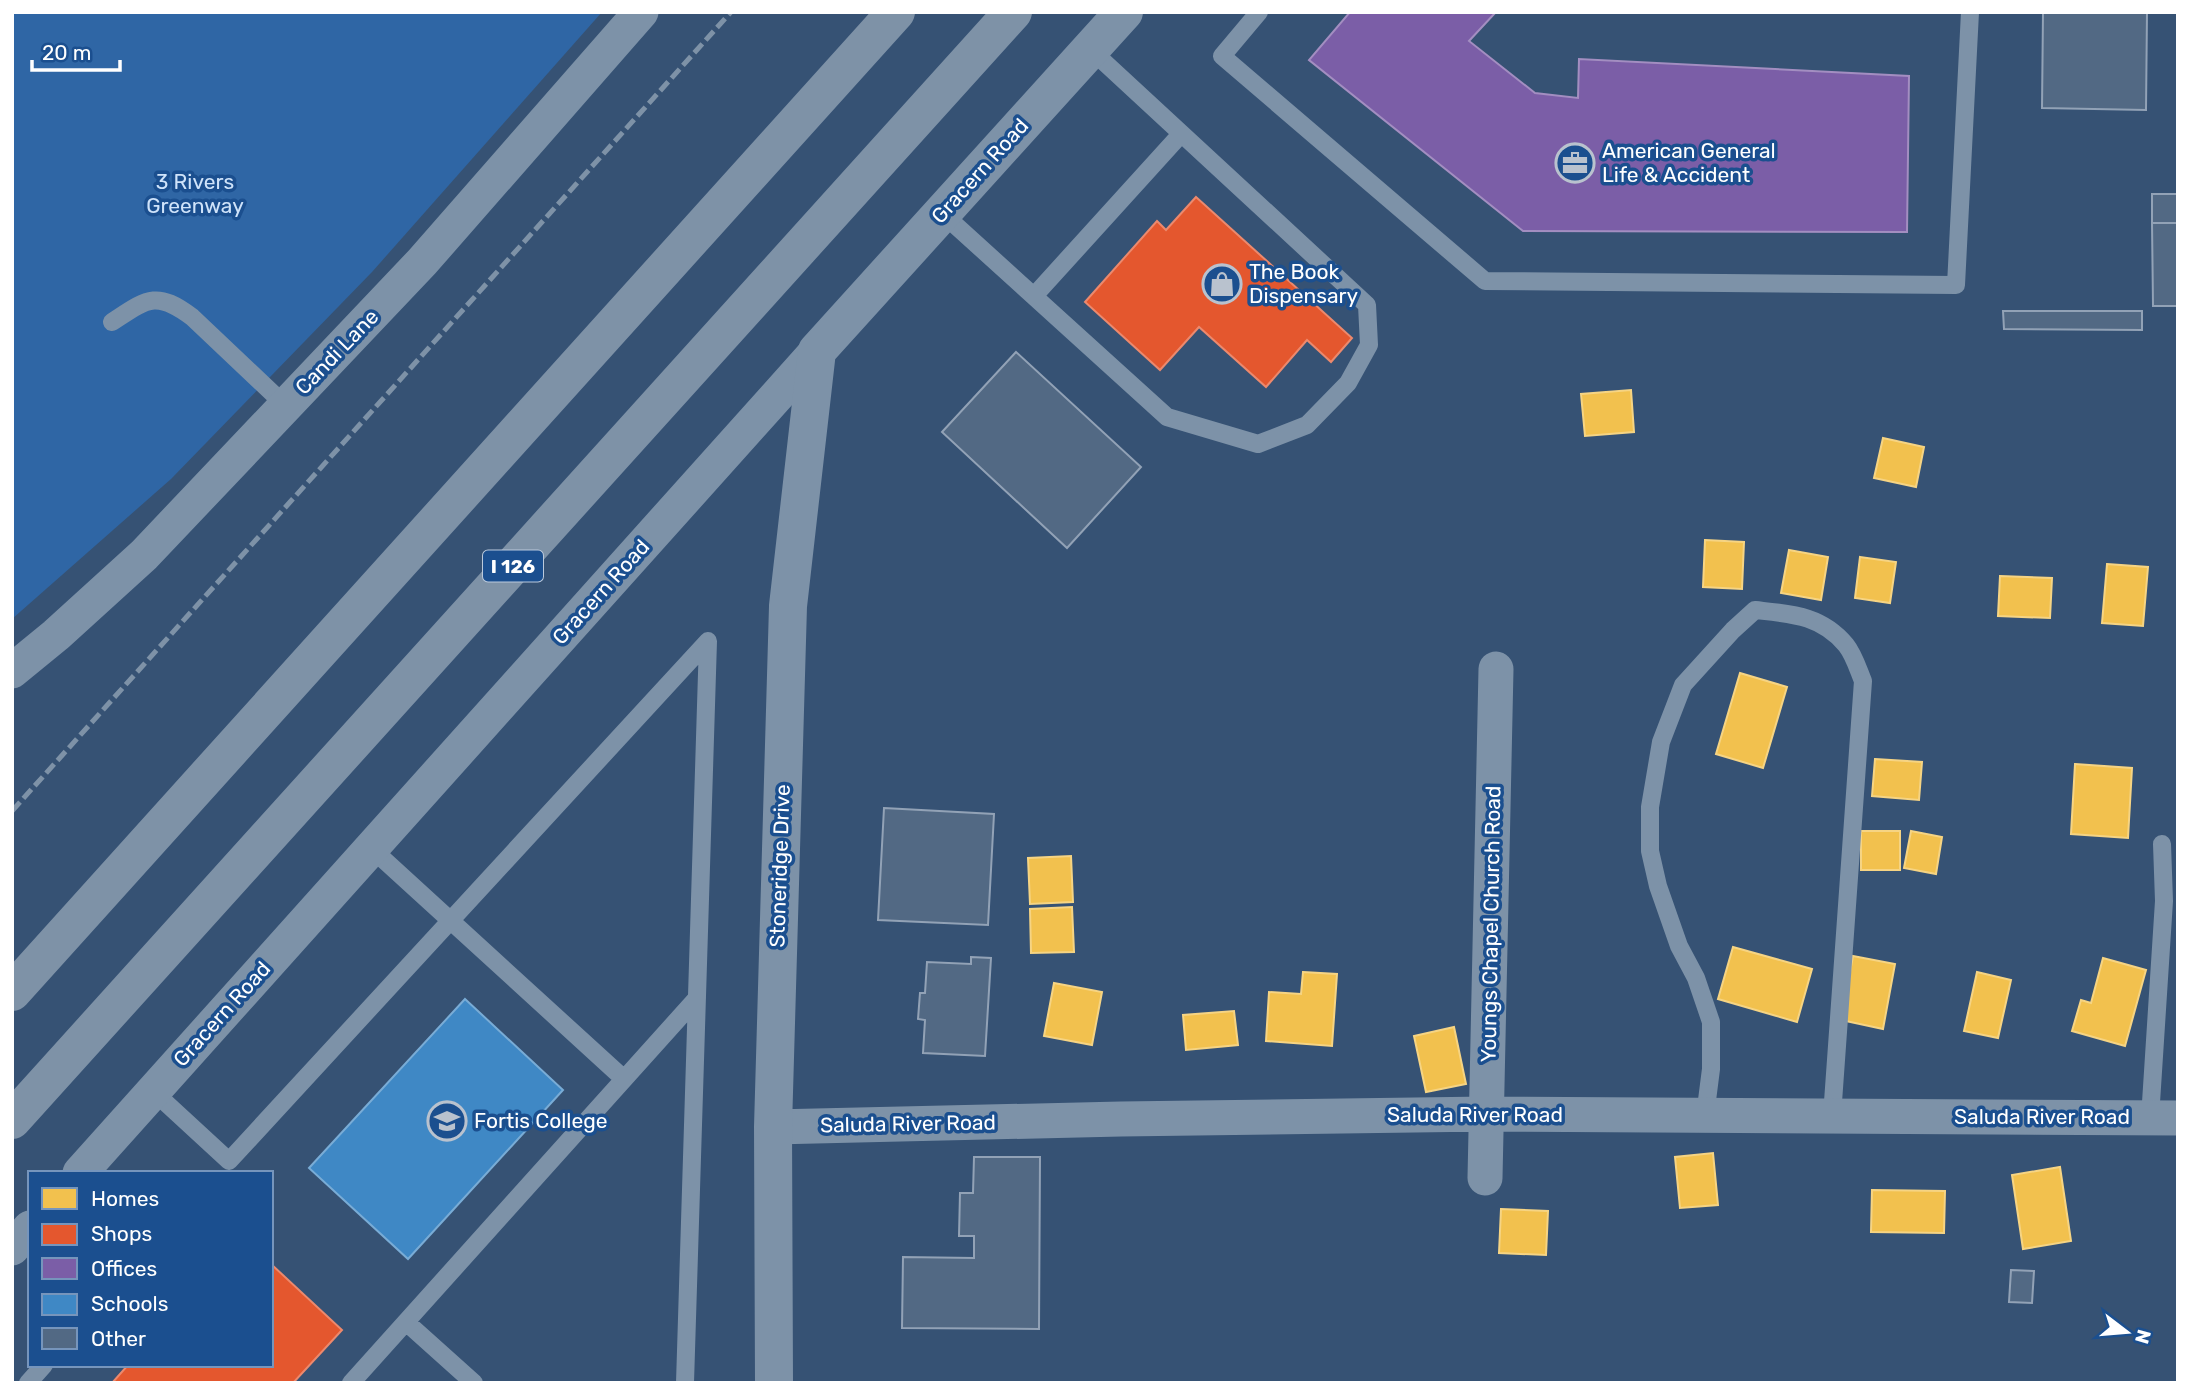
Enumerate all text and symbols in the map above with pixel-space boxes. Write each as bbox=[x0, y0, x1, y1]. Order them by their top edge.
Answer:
scale bar bbox=[32, 28, 119, 72]
text: 20 m bbox=[42, 40, 91, 65]
street label: Gracern Road bbox=[926, 113, 1033, 228]
place label: American General Life & Accident bbox=[1602, 138, 1776, 187]
office icon: American General Life & Accident bbox=[1554, 142, 1596, 184]
park label: 3 Rivers Greenway bbox=[146, 169, 244, 218]
place label: The Book Dispensary bbox=[1249, 259, 1359, 308]
shop icon: The Book Dispensary bbox=[1201, 263, 1243, 305]
street label: Candi Lane bbox=[290, 304, 383, 400]
street label: Gracern Road bbox=[547, 534, 654, 649]
road number: I 126 bbox=[483, 551, 543, 582]
street label: Stoneridge Drive bbox=[764, 784, 795, 948]
street label: Youngs Chapel Church Road bbox=[1476, 785, 1505, 1063]
street label: Gracern Road bbox=[168, 956, 275, 1071]
school or university icon: Fortis College bbox=[426, 1100, 468, 1142]
street label: Saluda River Road bbox=[1387, 1102, 1563, 1127]
street label: Saluda River Road bbox=[1954, 1104, 2130, 1129]
place label: Fortis College bbox=[474, 1108, 608, 1133]
street label: Saluda River Road bbox=[820, 1109, 996, 1138]
legend bbox=[28, 1171, 273, 1367]
text: Homes bbox=[91, 1186, 159, 1211]
text: Shops bbox=[91, 1221, 152, 1246]
text: Offices bbox=[91, 1256, 157, 1281]
text: Schools bbox=[91, 1291, 168, 1316]
north arrow bbox=[2092, 1297, 2162, 1367]
text: Other bbox=[91, 1326, 146, 1351]
text: N bbox=[2130, 1327, 2156, 1346]

